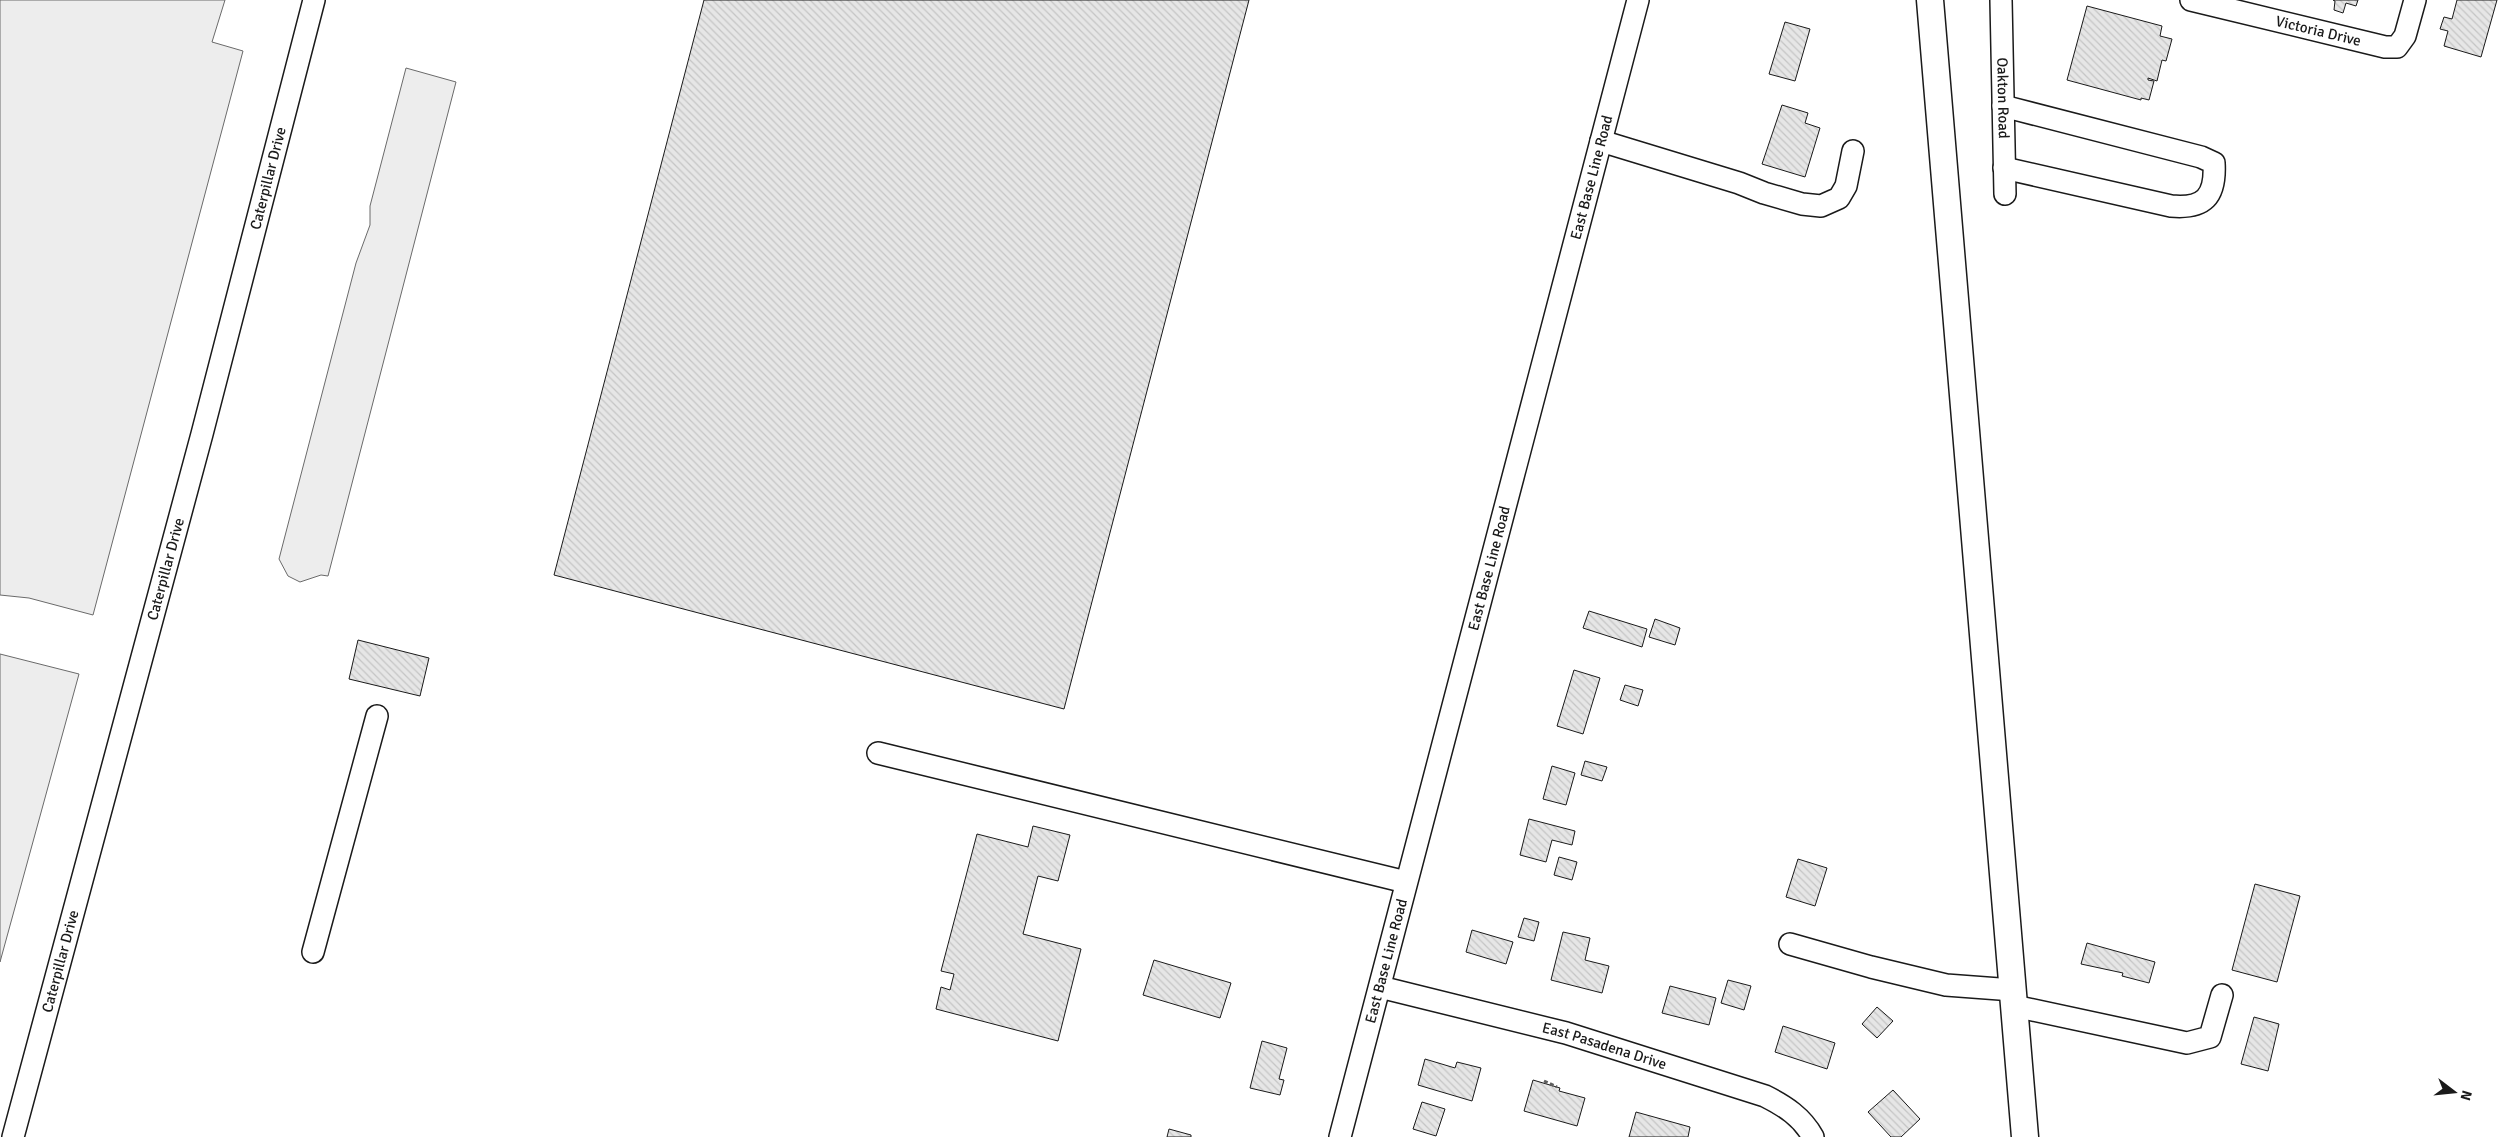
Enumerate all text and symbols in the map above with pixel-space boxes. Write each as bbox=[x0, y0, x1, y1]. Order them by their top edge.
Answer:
street label: Victoria Drive bbox=[2274, 12, 2363, 50]
street label: Oakton Road bbox=[1993, 57, 2013, 139]
street label: East Base Line Road bbox=[1567, 113, 1616, 242]
street label: Caterpillar Drive bbox=[246, 125, 290, 232]
street label: East Base Line Road bbox=[1464, 504, 1514, 632]
street label: Caterpillar Drive bbox=[143, 516, 188, 622]
street label: East Base Line Road bbox=[1361, 897, 1411, 1025]
street label: Caterpillar Drive bbox=[38, 908, 83, 1014]
street label: East Pasadena Drive bbox=[1540, 1018, 1669, 1073]
north arrow bbox=[2429, 1067, 2479, 1117]
text: N bbox=[2457, 1088, 2476, 1102]

